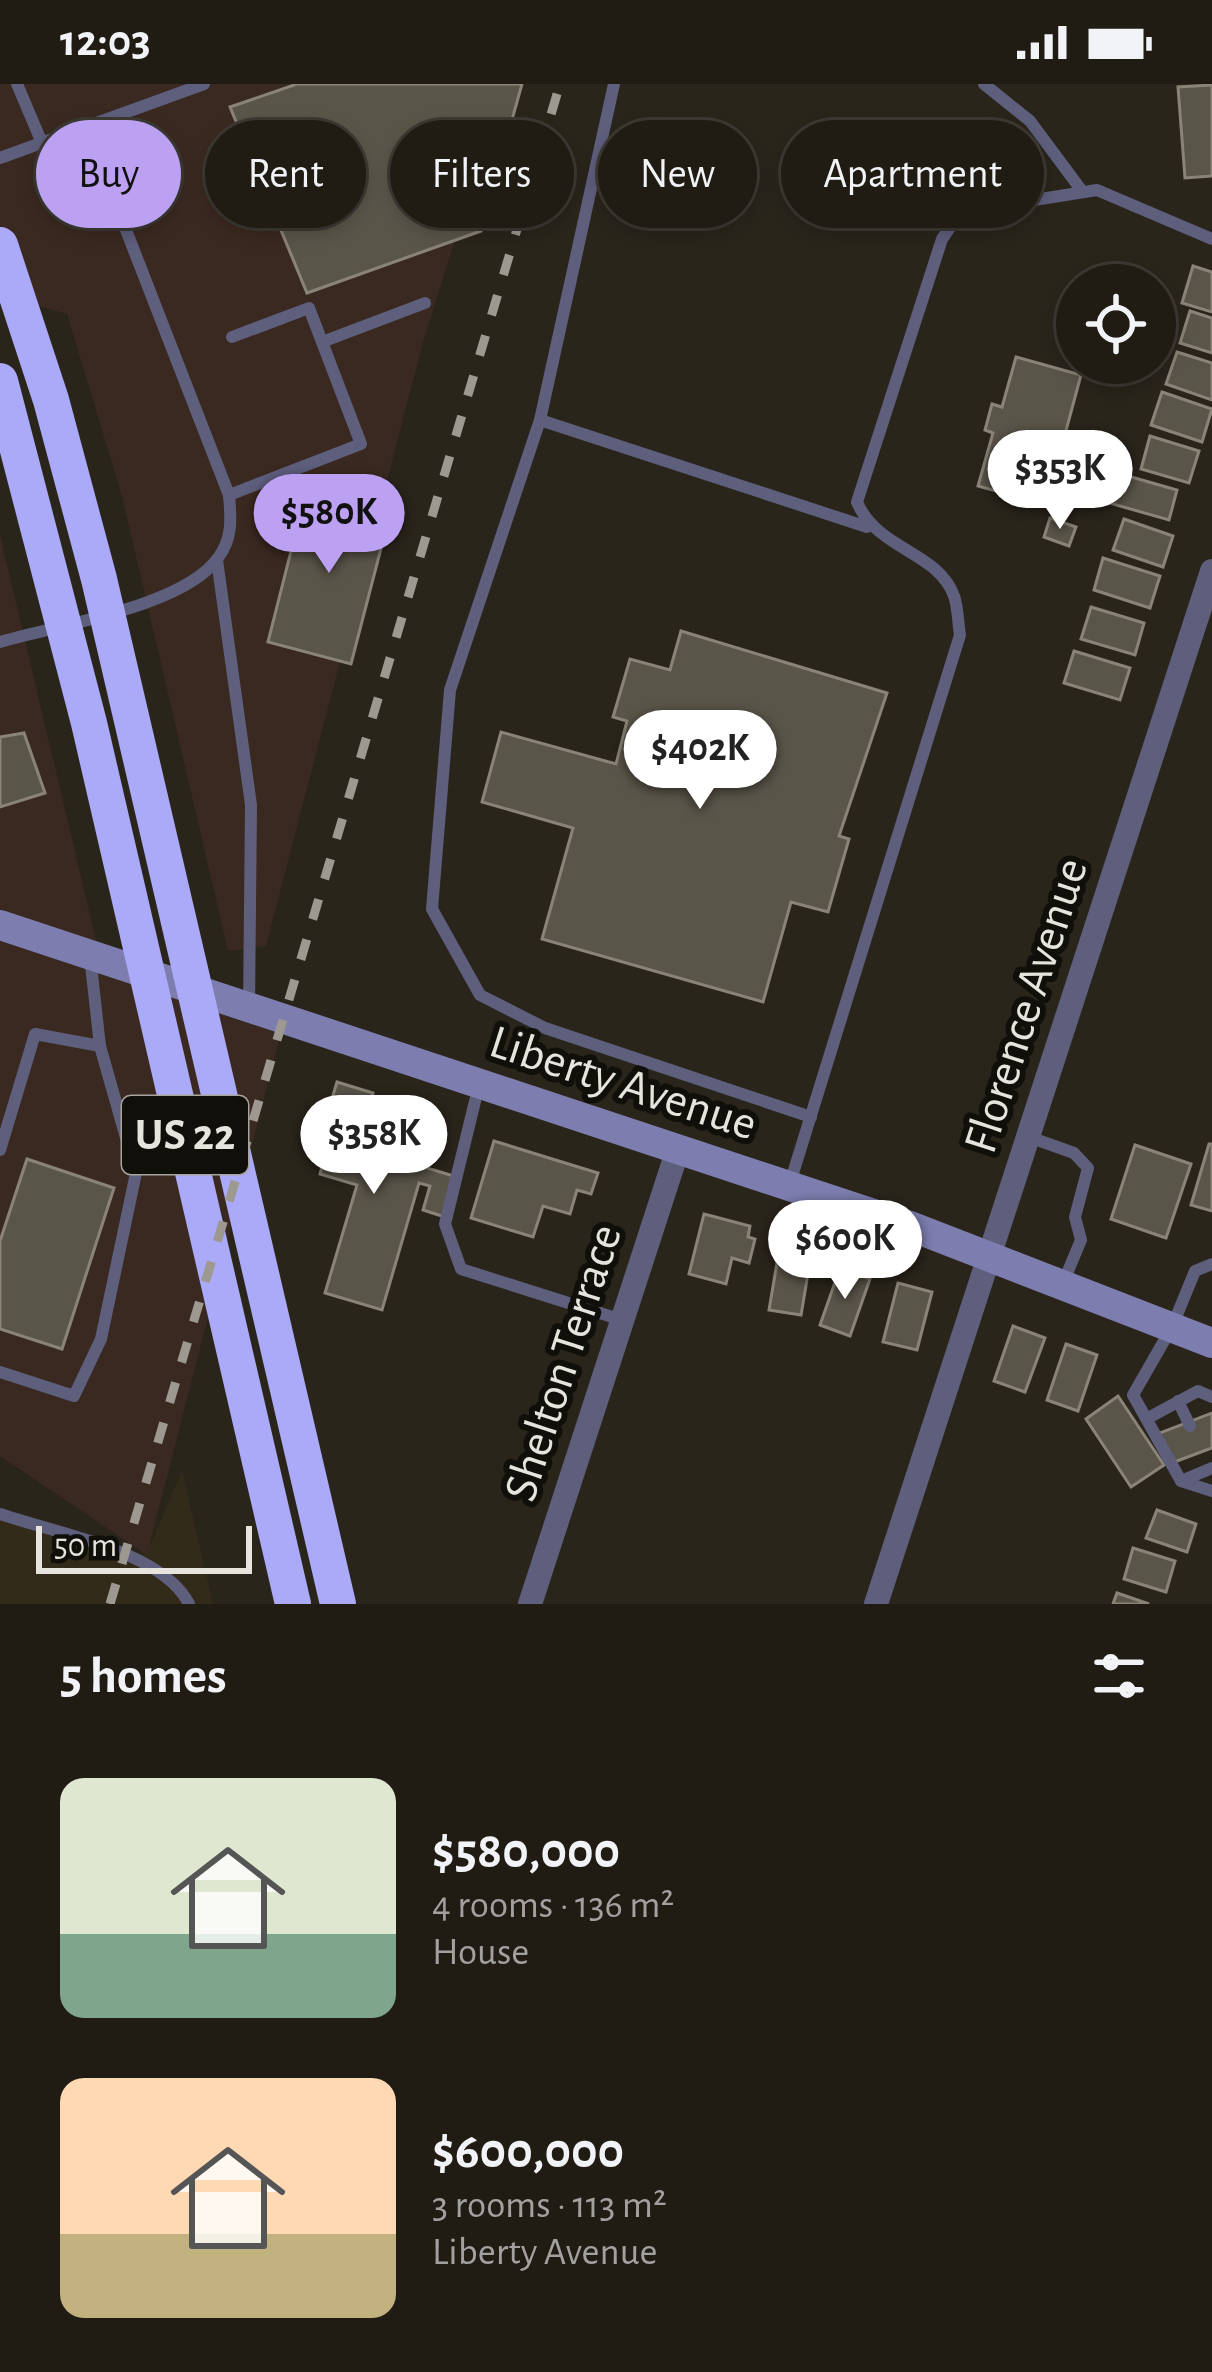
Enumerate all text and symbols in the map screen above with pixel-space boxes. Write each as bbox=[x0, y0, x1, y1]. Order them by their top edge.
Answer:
text: 12:03 bbox=[60, 19, 151, 64]
chip: Buy bbox=[36, 120, 181, 228]
chip: Rent bbox=[205, 120, 366, 228]
chip: Filters bbox=[390, 120, 574, 228]
chip: New bbox=[598, 120, 757, 228]
chip: Apartment bbox=[781, 120, 1044, 228]
map controls bbox=[1056, 264, 1176, 384]
button: locate bbox=[1056, 264, 1176, 384]
pin: $353K bbox=[976, 430, 1144, 532]
text: $353K bbox=[1015, 449, 1105, 488]
pin: $580K bbox=[245, 474, 413, 576]
text: $580K bbox=[281, 493, 377, 532]
pin: $402K bbox=[616, 710, 784, 812]
text: $402K bbox=[651, 729, 749, 768]
street label: Florence Avenue bbox=[957, 853, 1097, 1159]
street label: Liberty Avenue bbox=[484, 1018, 762, 1150]
pin: $358K bbox=[290, 1095, 458, 1197]
road number: US 22 bbox=[122, 1096, 248, 1174]
text: $358K bbox=[327, 1114, 421, 1153]
pin: $600K bbox=[761, 1200, 929, 1302]
street label: Shelton Terrace bbox=[497, 1219, 631, 1507]
text: $600K bbox=[795, 1219, 895, 1258]
scale bar bbox=[36, 1520, 252, 1573]
text: 50 m bbox=[54, 1530, 117, 1563]
icon: filters bbox=[1086, 1643, 1152, 1709]
text: 5 homes bbox=[60, 1651, 227, 1702]
icon: home bbox=[156, 1826, 300, 1970]
text: $580,000 bbox=[432, 1826, 620, 1877]
text: 4 rooms · 136 m² bbox=[432, 1886, 674, 1925]
text: House bbox=[432, 1933, 529, 1972]
icon: home bbox=[156, 2126, 300, 2270]
text: $600,000 bbox=[432, 2126, 624, 2177]
text: 3 rooms · 113 m² bbox=[432, 2186, 667, 2225]
text: Liberty Avenue bbox=[432, 2233, 658, 2272]

